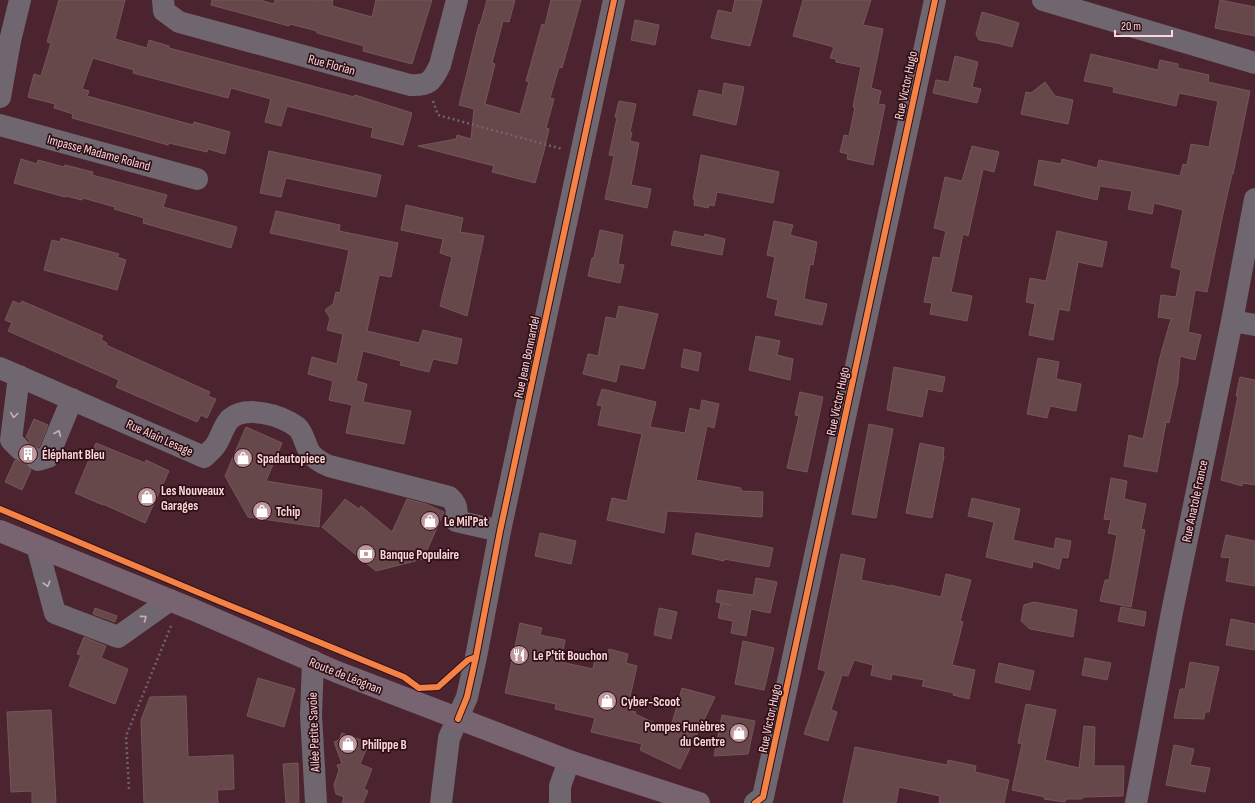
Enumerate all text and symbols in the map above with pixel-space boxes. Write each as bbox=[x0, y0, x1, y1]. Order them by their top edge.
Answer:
scale bar bbox=[1115, 12, 1172, 38]
text: 20 m bbox=[1121, 19, 1141, 34]
street label: Rue Victor Hugo bbox=[891, 49, 921, 121]
street label: Rue Florian bbox=[306, 51, 357, 79]
street label: Impasse Madame Roland bbox=[45, 131, 152, 174]
street label: Rue Jean Bonnardel bbox=[511, 315, 543, 400]
street label: Rue Victor Hugo bbox=[823, 365, 853, 437]
one-way arrow bbox=[10, 411, 19, 418]
street label: Rue Alain Lesage bbox=[124, 416, 196, 460]
one-way arrow bbox=[53, 430, 61, 438]
building icon: Éléphant Bleu bbox=[17, 443, 39, 465]
place label: Éléphant Bleu bbox=[42, 447, 105, 463]
shop icon: Spadautopiece bbox=[232, 447, 254, 469]
place label: Spadautopiece bbox=[257, 451, 326, 467]
street label: Rue Anatole France bbox=[1178, 459, 1211, 544]
place label: Les Nouveaux Garages bbox=[161, 483, 225, 514]
shop icon: Les Nouveaux Garages bbox=[136, 486, 158, 508]
shop icon: Tchip bbox=[251, 500, 273, 522]
place label: Tchip bbox=[276, 504, 301, 520]
shop icon: Le Mil'Pat bbox=[419, 510, 441, 532]
place label: Le Mil'Pat bbox=[444, 514, 489, 530]
bank icon: Banque Populaire bbox=[355, 543, 377, 565]
place label: Banque Populaire bbox=[380, 547, 460, 563]
one-way arrow bbox=[43, 581, 51, 587]
one-way arrow bbox=[140, 616, 147, 623]
restaurant icon: Le P'tit Bouchon bbox=[508, 644, 530, 666]
place label: Le P'tit Bouchon bbox=[533, 648, 608, 664]
street label: Route de Léognan bbox=[307, 654, 384, 698]
street label: Rue Victor Hugo bbox=[755, 682, 785, 754]
shop icon: Cyber-Scoot bbox=[596, 690, 618, 712]
street label: Allée Petite Savoie bbox=[305, 692, 323, 773]
place label: Cyber-Scoot bbox=[621, 694, 681, 710]
place label: Pompes Funèbres du Centre bbox=[644, 719, 725, 750]
shop icon: Pompes Funèbres du Centre bbox=[728, 722, 750, 744]
shop icon: Philippe B bbox=[337, 733, 359, 755]
place label: Philippe B bbox=[362, 737, 407, 753]

